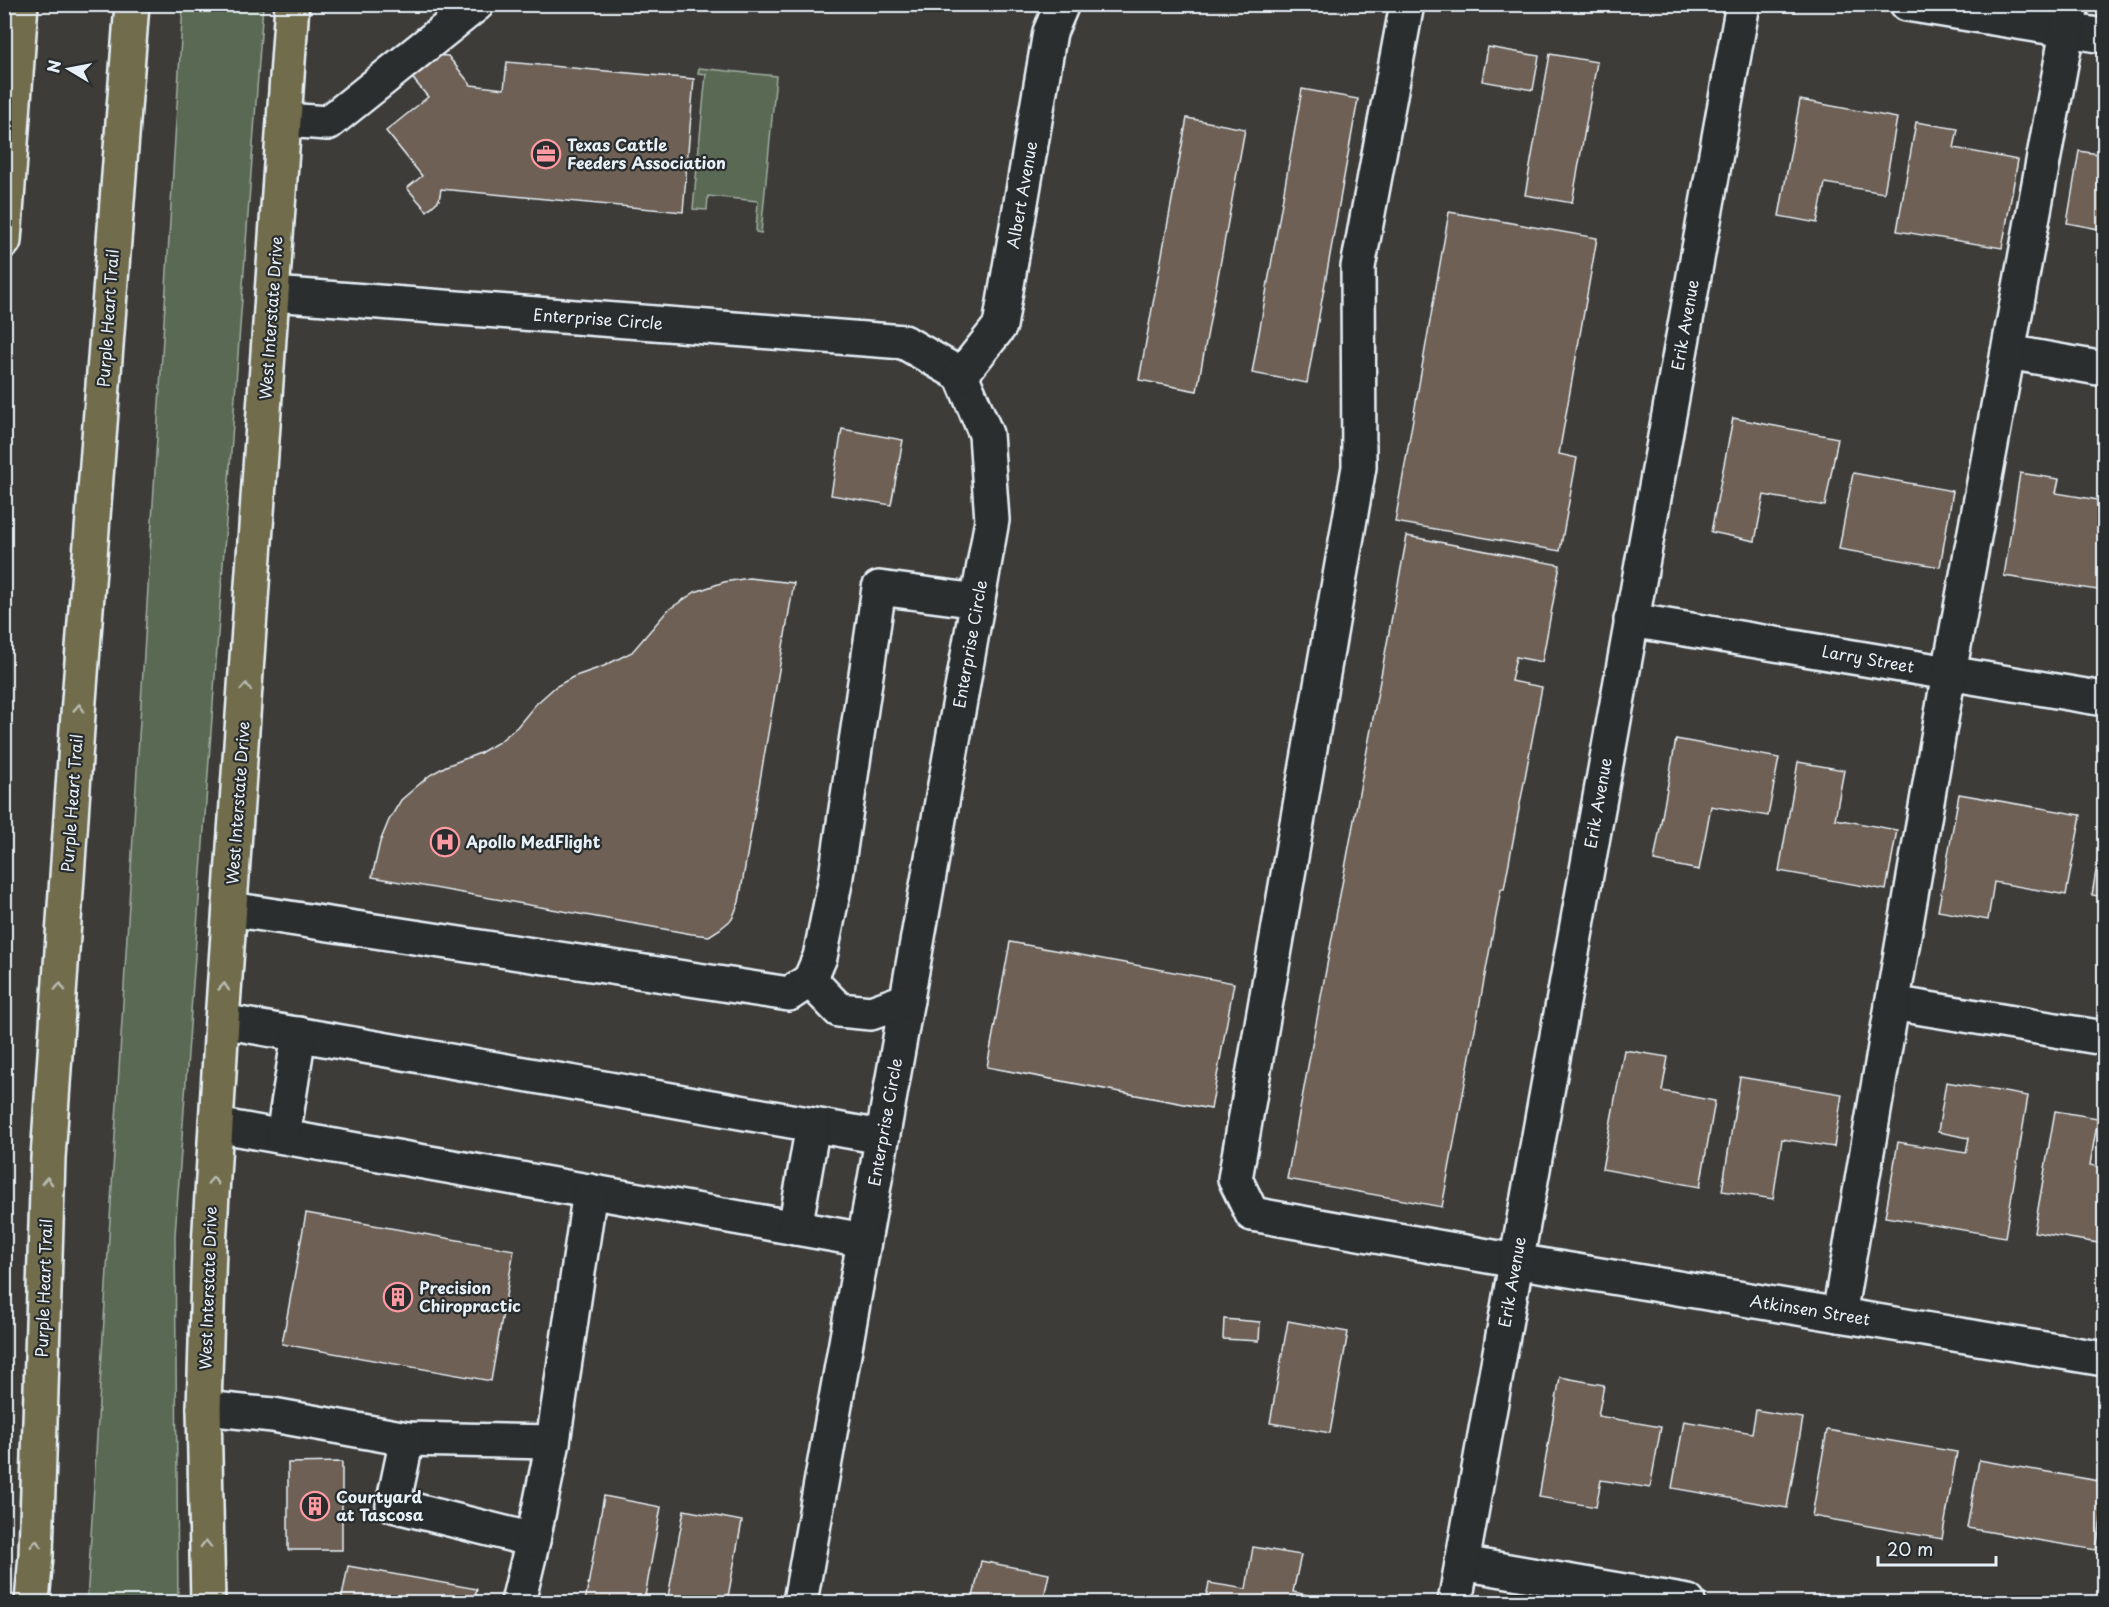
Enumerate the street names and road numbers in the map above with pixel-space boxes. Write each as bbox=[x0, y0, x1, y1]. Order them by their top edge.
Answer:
street label: Albert Avenue bbox=[1000, 139, 1042, 250]
street label: West Interstate Drive bbox=[252, 235, 288, 400]
street label: Purple Heart Trail bbox=[90, 248, 124, 388]
street label: Erik Avenue bbox=[1664, 277, 1704, 372]
street label: Enterprise Circle bbox=[532, 302, 664, 335]
street label: Enterprise Circle bbox=[946, 578, 992, 710]
street label: Larry Street bbox=[1820, 638, 1917, 678]
street label: West Interstate Drive bbox=[219, 720, 255, 885]
street label: Purple Heart Trail bbox=[54, 733, 88, 873]
street label: Erik Avenue bbox=[1577, 755, 1617, 850]
street label: Enterprise Circle bbox=[861, 1056, 907, 1188]
street label: West Interstate Drive bbox=[192, 1206, 222, 1370]
street label: Purple Heart Trail bbox=[29, 1218, 57, 1358]
street label: Erik Avenue bbox=[1491, 1234, 1531, 1329]
street label: Atkinsen Street bbox=[1748, 1288, 1872, 1330]

